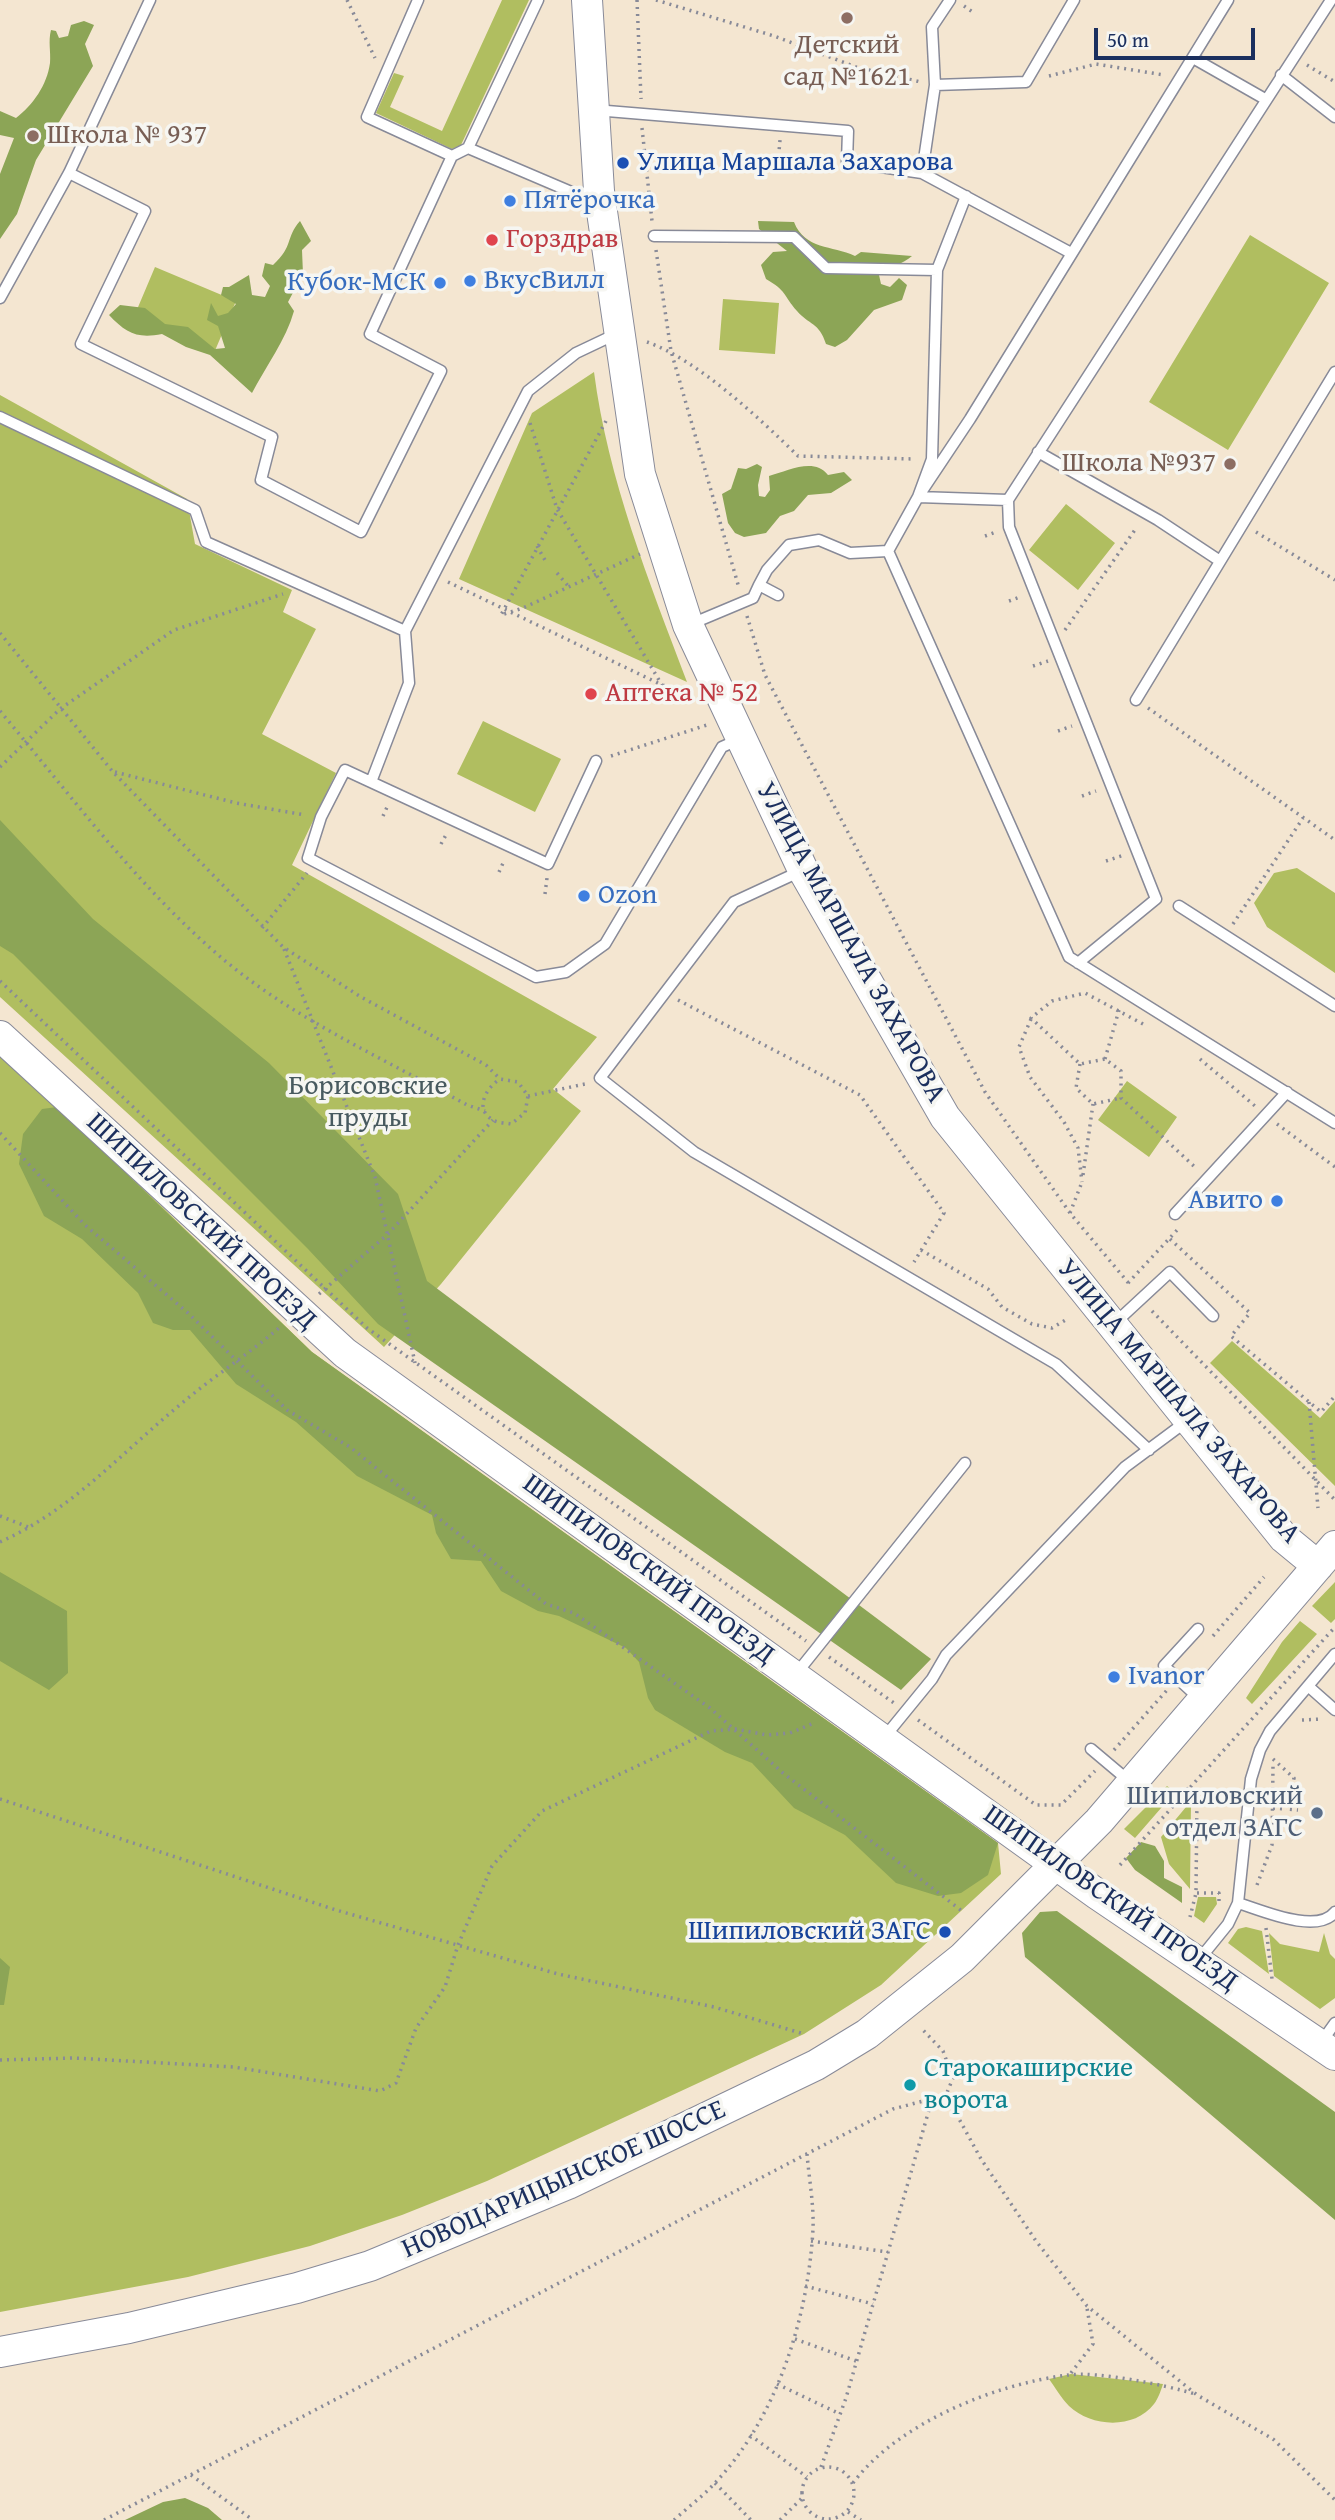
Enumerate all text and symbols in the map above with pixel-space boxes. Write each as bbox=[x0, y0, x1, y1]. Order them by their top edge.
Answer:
marker: Детский сад №1621 bbox=[839, 10, 855, 26]
scale bar bbox=[1097, 14, 1258, 58]
text: 50 m bbox=[1107, 24, 1149, 55]
place label: Детский сад №1621 bbox=[783, 29, 911, 95]
place label: Школа № 937 bbox=[47, 119, 207, 153]
marker: Школа № 937 bbox=[25, 128, 41, 144]
place label: Улица Маршала Захарова bbox=[637, 146, 953, 180]
marker: Улица Маршала Захарова bbox=[615, 155, 631, 171]
place label: Пятёрочка bbox=[524, 184, 655, 218]
marker: Пятёрочка bbox=[502, 193, 518, 209]
place label: Горздрав bbox=[506, 223, 618, 257]
marker: Горздрав bbox=[484, 232, 500, 248]
place label: ВкусВилл bbox=[484, 264, 605, 298]
place label: Кубок-МСК bbox=[287, 266, 426, 300]
marker: ВкусВилл bbox=[462, 273, 478, 289]
marker: Кубок-МСК bbox=[432, 275, 448, 291]
place label: Школа №937 bbox=[1062, 447, 1216, 481]
marker: Школа №937 bbox=[1222, 456, 1238, 472]
place label: Аптека № 52 bbox=[605, 677, 758, 711]
marker: Аптека № 52 bbox=[583, 686, 599, 702]
street label: УЛИЦА МАРШАЛА ЗАХАРОВА bbox=[748, 777, 952, 1109]
place label: Ozon bbox=[598, 879, 657, 913]
marker: Ozon bbox=[576, 888, 592, 904]
park label: Борисовские пруды bbox=[288, 1070, 448, 1136]
street label: ШИПИЛОВСКИЙ ПРОЕЗД bbox=[79, 1106, 323, 1338]
place label: Авито bbox=[1188, 1184, 1263, 1218]
marker: Авито bbox=[1269, 1193, 1285, 1209]
street label: УЛИЦА МАРШАЛА ЗАХАРОВА bbox=[1049, 1253, 1307, 1551]
street label: ШИПИЛОВСКИЙ ПРОЕЗД bbox=[516, 1467, 780, 1673]
place label: Ivanor bbox=[1128, 1660, 1205, 1694]
marker: Ivanor bbox=[1106, 1669, 1122, 1685]
place label: Шипиловский отдел ЗАГС bbox=[1127, 1780, 1303, 1846]
street label: ШИПИЛОВСКИЙ ПРОЕЗД bbox=[976, 1798, 1244, 2000]
marker: Шипиловский отдел ЗАГС bbox=[1309, 1805, 1325, 1821]
place label: Шипиловский ЗАГС bbox=[688, 1915, 931, 1949]
marker: Шипиловский ЗАГС bbox=[937, 1924, 953, 1940]
place label: Старокаширские ворота bbox=[924, 2052, 1133, 2118]
marker: Старокаширские ворота bbox=[902, 2077, 918, 2093]
street label: НОВОЦАРИЦЫНСКОЕ ШОССЕ bbox=[397, 2093, 731, 2267]

